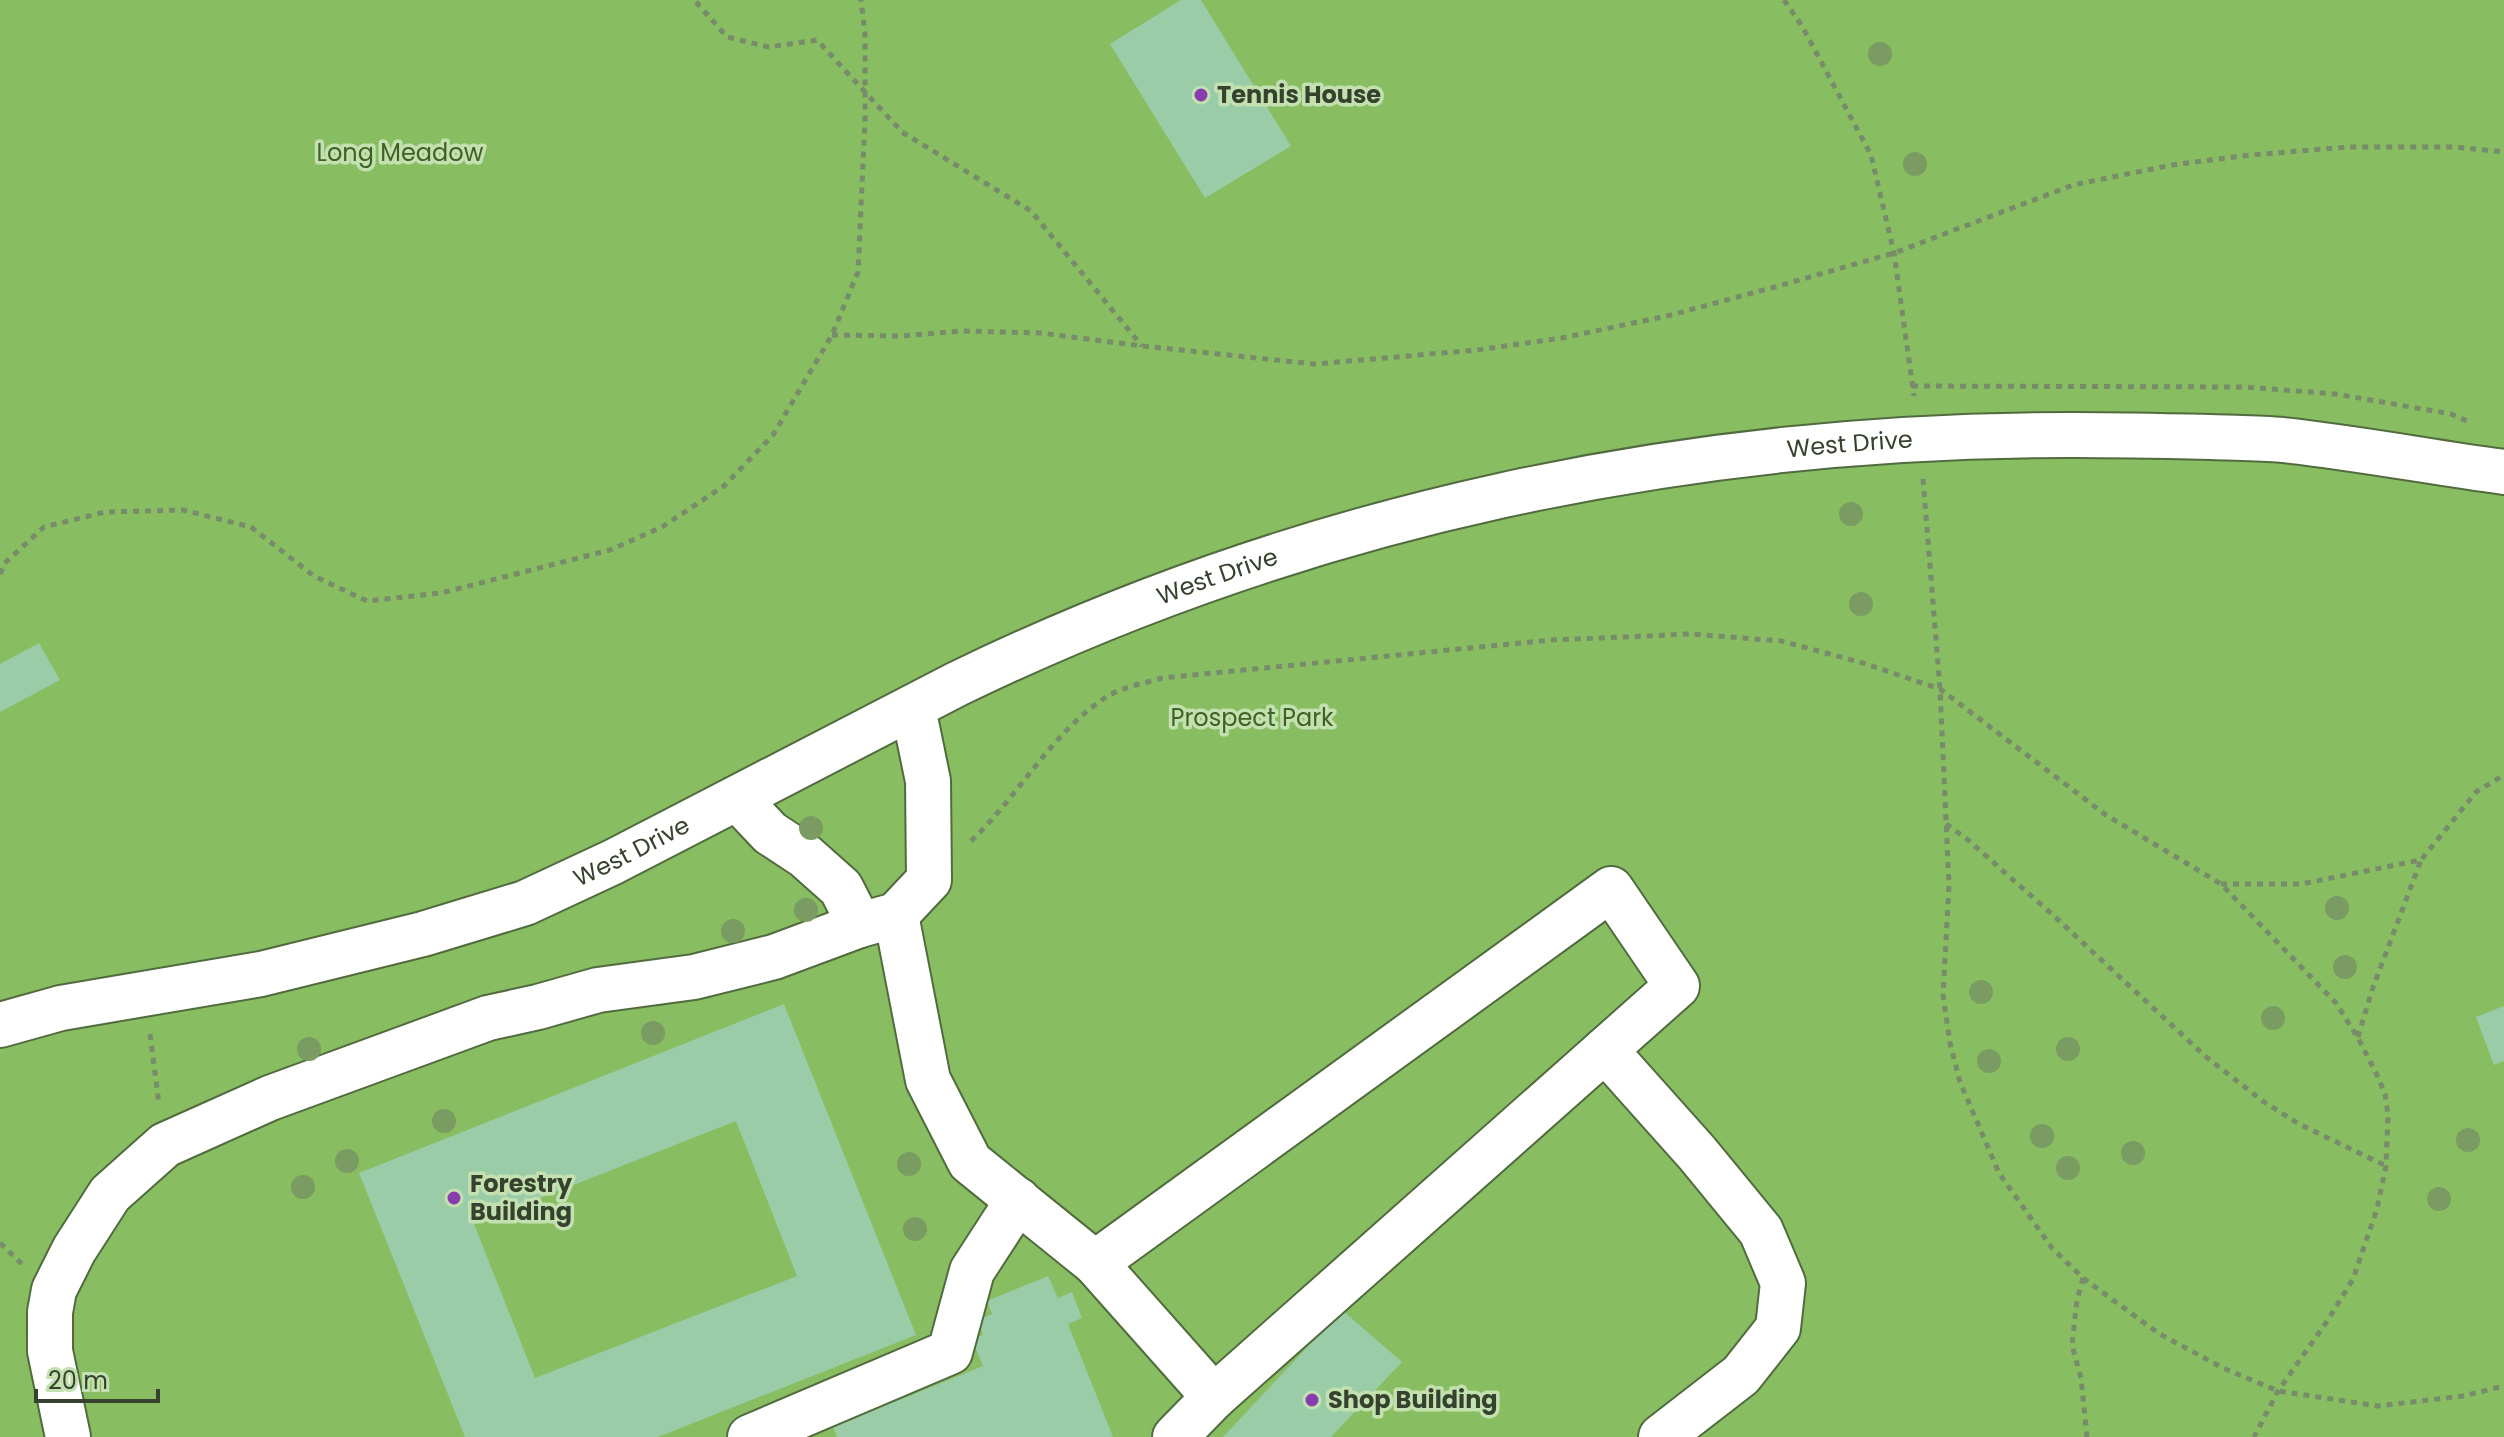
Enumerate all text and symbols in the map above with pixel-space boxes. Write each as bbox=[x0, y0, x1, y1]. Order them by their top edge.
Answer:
place label: Tennis House bbox=[1217, 78, 1381, 111]
marker: Tennis House bbox=[1192, 86, 1210, 104]
park label: Long Meadow bbox=[317, 136, 484, 169]
street label: West Drive bbox=[1785, 422, 1914, 465]
street label: West Drive bbox=[1152, 540, 1282, 612]
park label: Prospect Park bbox=[1171, 701, 1334, 734]
street label: West Drive bbox=[568, 808, 695, 894]
place label: Forestry Building bbox=[470, 1167, 573, 1228]
marker: Forestry Building bbox=[445, 1189, 463, 1207]
scale bar bbox=[36, 1353, 158, 1403]
text: 20 m bbox=[48, 1364, 108, 1397]
place label: Shop Building bbox=[1328, 1383, 1498, 1416]
marker: Shop Building bbox=[1303, 1391, 1321, 1409]

